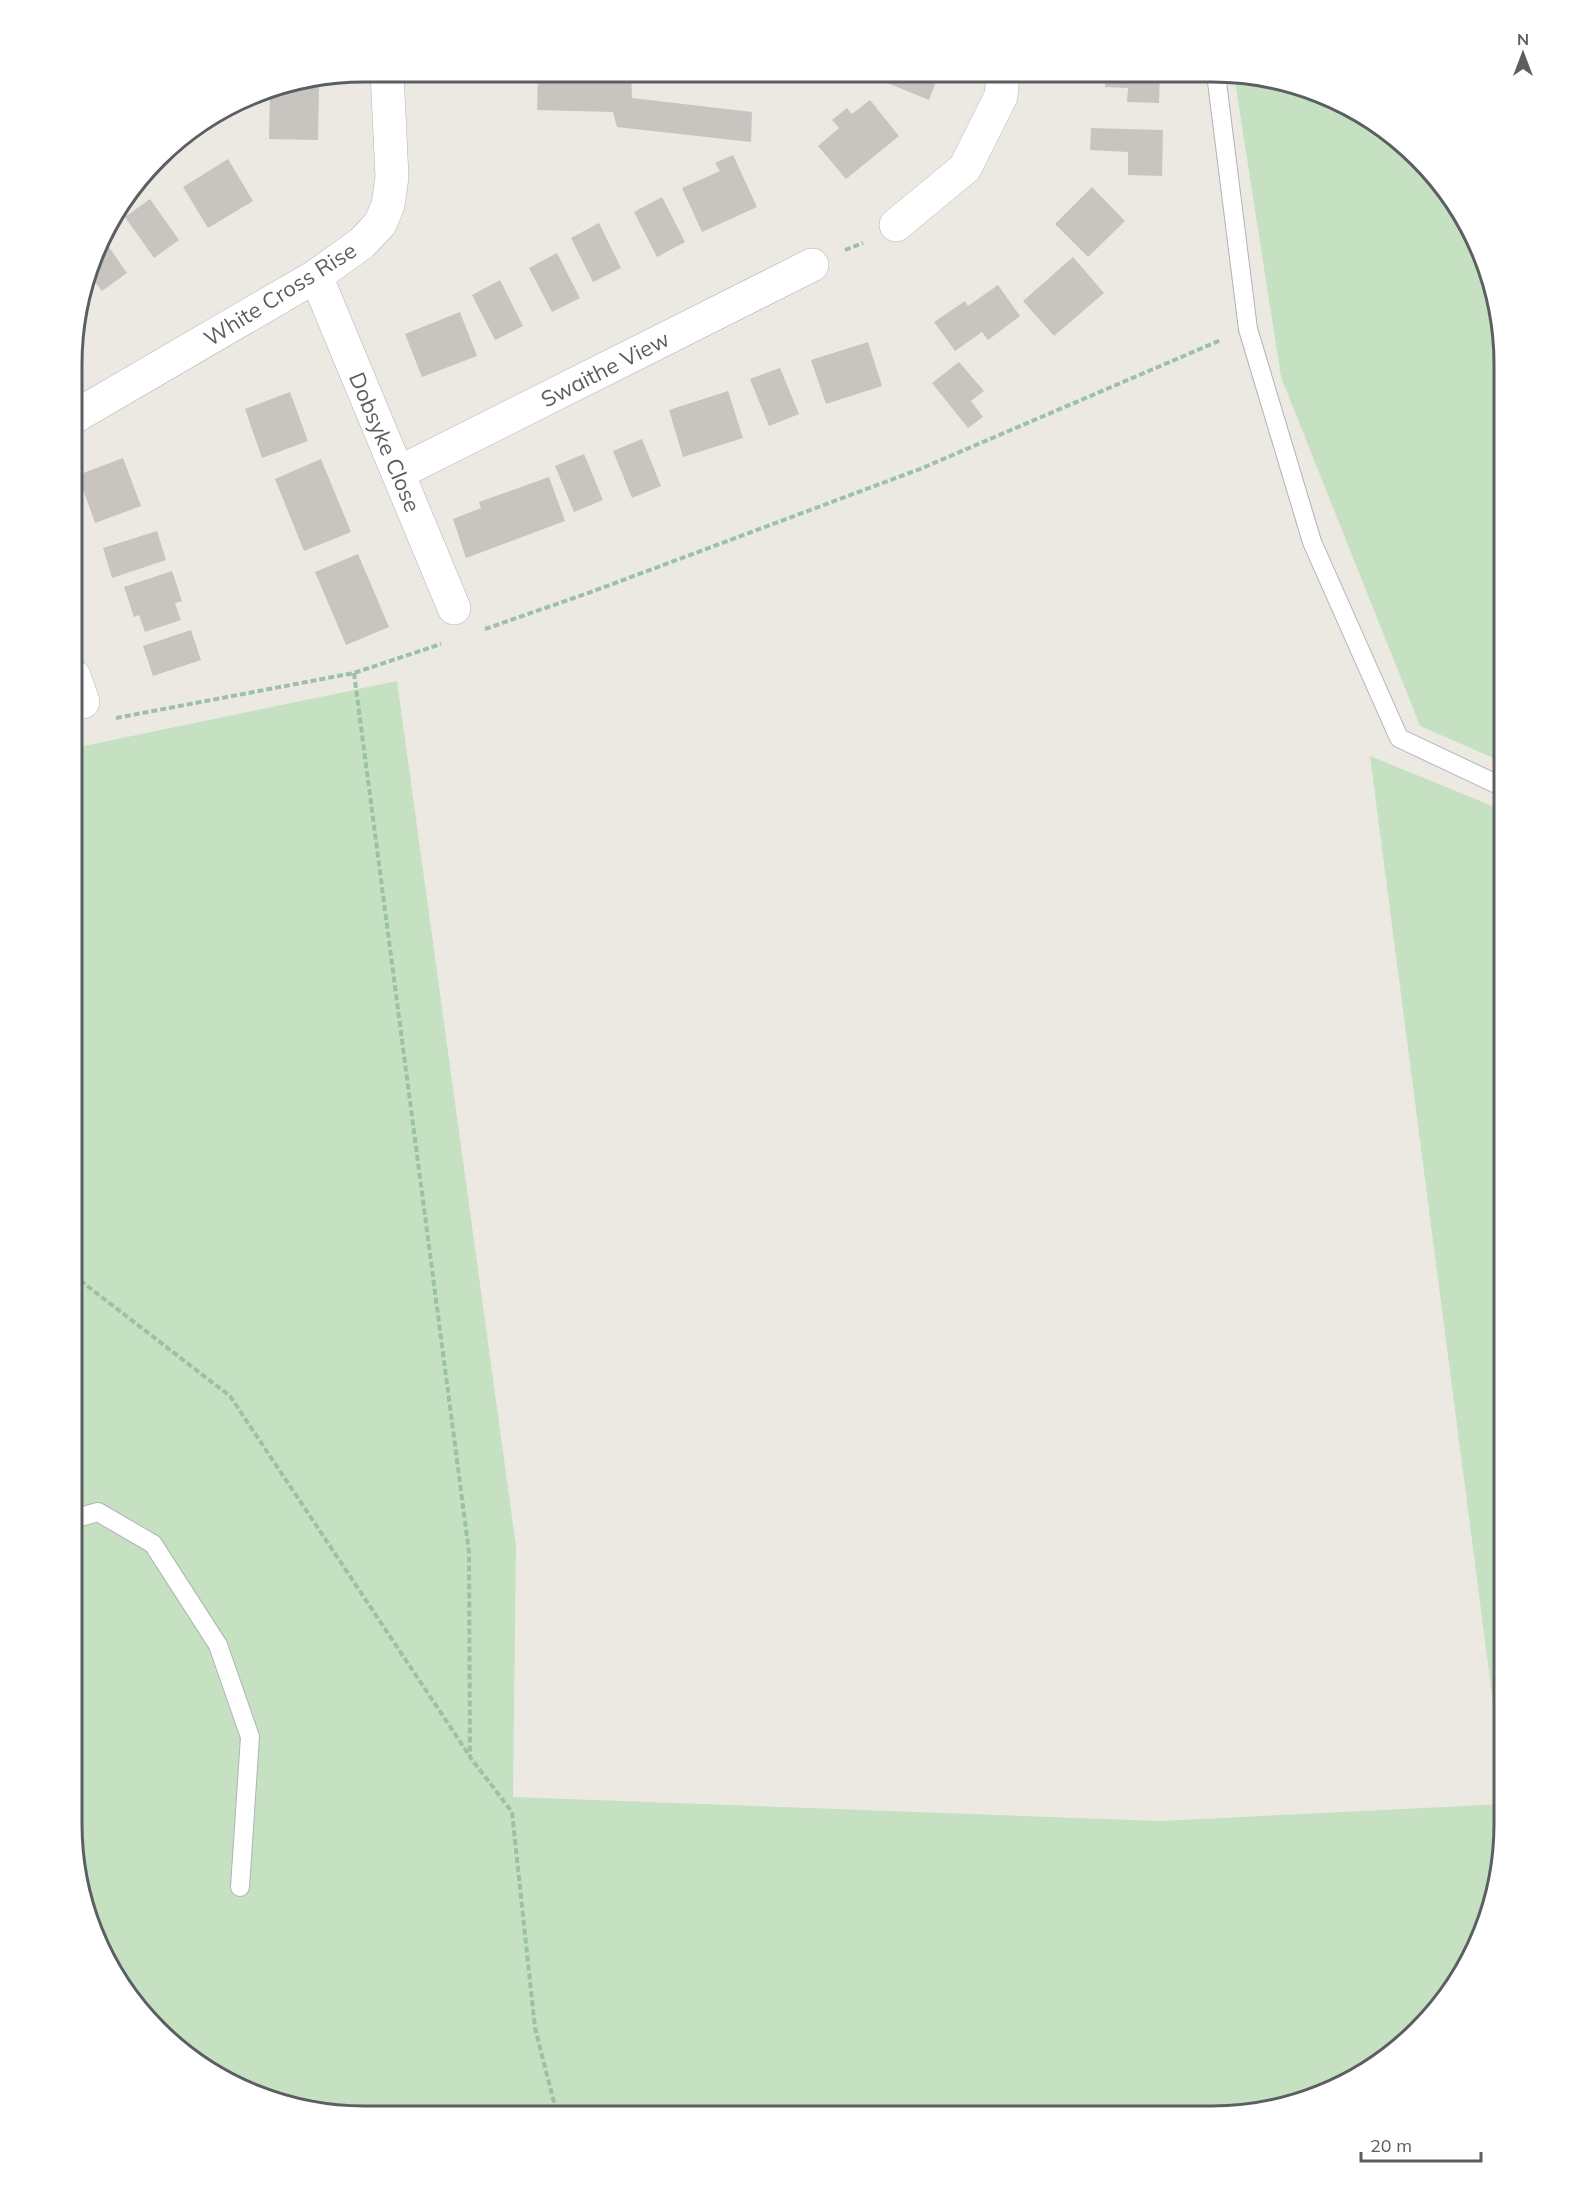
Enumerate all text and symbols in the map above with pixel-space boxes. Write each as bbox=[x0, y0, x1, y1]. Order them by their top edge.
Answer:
north arrow bbox=[1493, 24, 1553, 84]
text: N bbox=[1517, 29, 1529, 49]
street label: White Cross Rise bbox=[199, 236, 361, 352]
street label: Swaithe View bbox=[536, 325, 674, 413]
street label: Dobsyke Close bbox=[343, 368, 427, 516]
scale bar bbox=[1361, 2125, 1481, 2163]
text: 20 m bbox=[1370, 2134, 1412, 2157]

